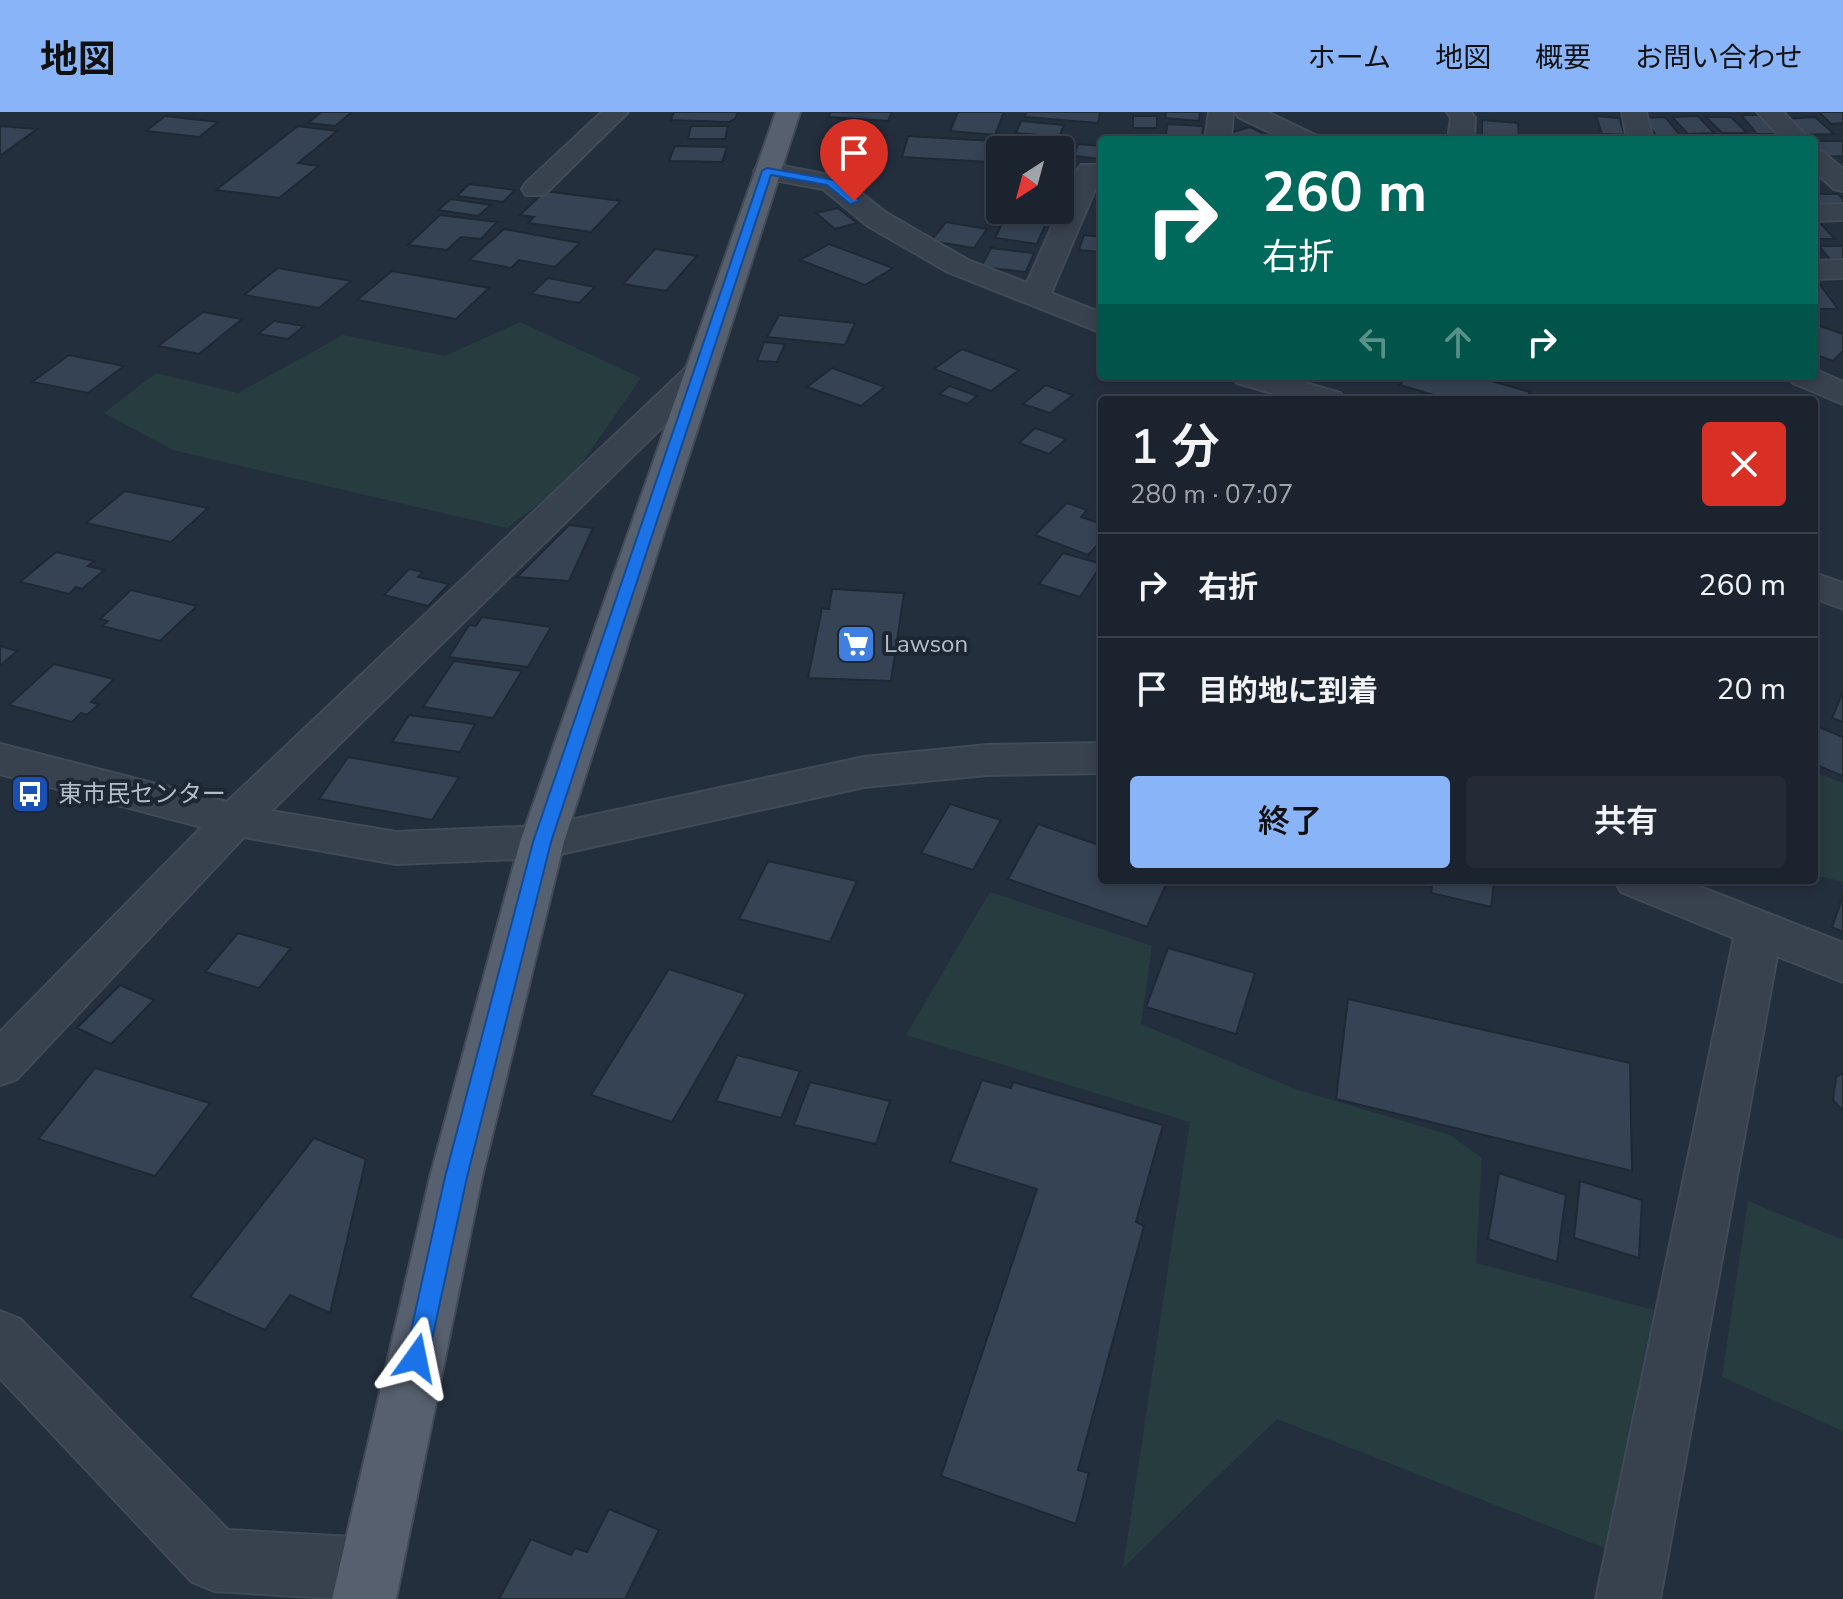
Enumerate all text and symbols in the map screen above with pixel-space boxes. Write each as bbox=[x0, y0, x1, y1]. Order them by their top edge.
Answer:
text: 地図 bbox=[40, 34, 116, 85]
text: ホーム bbox=[1308, 39, 1391, 77]
text: 地図 bbox=[1435, 39, 1491, 77]
text: 概要 bbox=[1535, 39, 1591, 77]
text: お問い合わせ bbox=[1635, 39, 1803, 77]
pin bbox=[820, 119, 888, 201]
icon: arrive bbox=[832, 131, 876, 175]
north arrow bbox=[986, 136, 1074, 224]
map controls bbox=[986, 136, 1074, 224]
text: 260 m bbox=[1262, 154, 1427, 231]
icon: right bbox=[1130, 168, 1234, 272]
text: 右折 bbox=[1262, 233, 1334, 282]
icon: left bbox=[1352, 320, 1396, 364]
icon: ahead bbox=[1436, 320, 1480, 364]
icon: right bbox=[1520, 320, 1564, 364]
text: 1 分 bbox=[1130, 414, 1219, 480]
button: close bbox=[1702, 422, 1786, 506]
text: 280 m · 07:07 bbox=[1130, 477, 1293, 512]
icon: right bbox=[1130, 563, 1174, 607]
text: 260 m bbox=[1699, 565, 1786, 606]
text: 右折 bbox=[1198, 567, 1258, 608]
supermarket icon: Lawson bbox=[835, 623, 877, 665]
place label: Lawson bbox=[884, 628, 968, 660]
icon: arrive bbox=[1130, 667, 1174, 711]
text: 20 m bbox=[1717, 669, 1786, 710]
text: 目的地に到着 bbox=[1198, 671, 1378, 712]
bus stop icon: 東市民センター bbox=[9, 773, 51, 815]
button: 終了 bbox=[1130, 776, 1450, 868]
button: 共有 bbox=[1466, 776, 1786, 868]
place label: 東市民センター bbox=[58, 778, 226, 810]
position arrow bbox=[374, 1316, 458, 1400]

